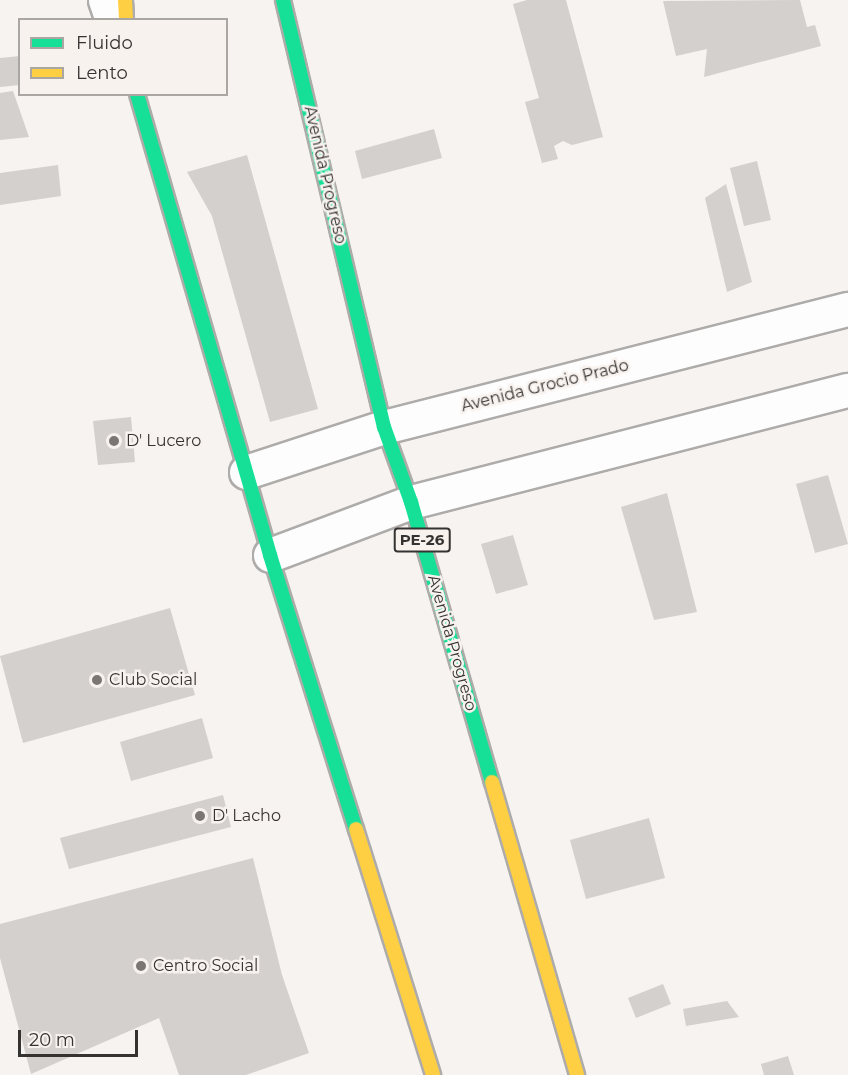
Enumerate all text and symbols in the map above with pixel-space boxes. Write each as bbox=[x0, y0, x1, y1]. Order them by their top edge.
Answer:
legend bbox=[18, 18, 228, 96]
text: Fluido bbox=[76, 32, 133, 54]
text: Lento bbox=[76, 62, 128, 84]
street label: Avenida Progreso bbox=[300, 104, 350, 246]
street label: Avenida Grocio Prado bbox=[459, 356, 631, 416]
place label: D' Lucero bbox=[126, 431, 201, 451]
marker: D' Lucero bbox=[107, 434, 121, 448]
road number: PE-26 bbox=[394, 528, 450, 552]
street label: Avenida Progreso bbox=[423, 573, 481, 713]
place label: Club Social bbox=[109, 670, 197, 690]
marker: Club Social bbox=[90, 673, 104, 687]
place label: D' Lacho bbox=[212, 806, 281, 826]
marker: D' Lacho bbox=[193, 809, 207, 823]
place label: Centro Social bbox=[153, 956, 258, 976]
marker: Centro Social bbox=[134, 959, 148, 973]
scale bar bbox=[21, 1018, 141, 1056]
text: 20 m bbox=[29, 1029, 75, 1051]

